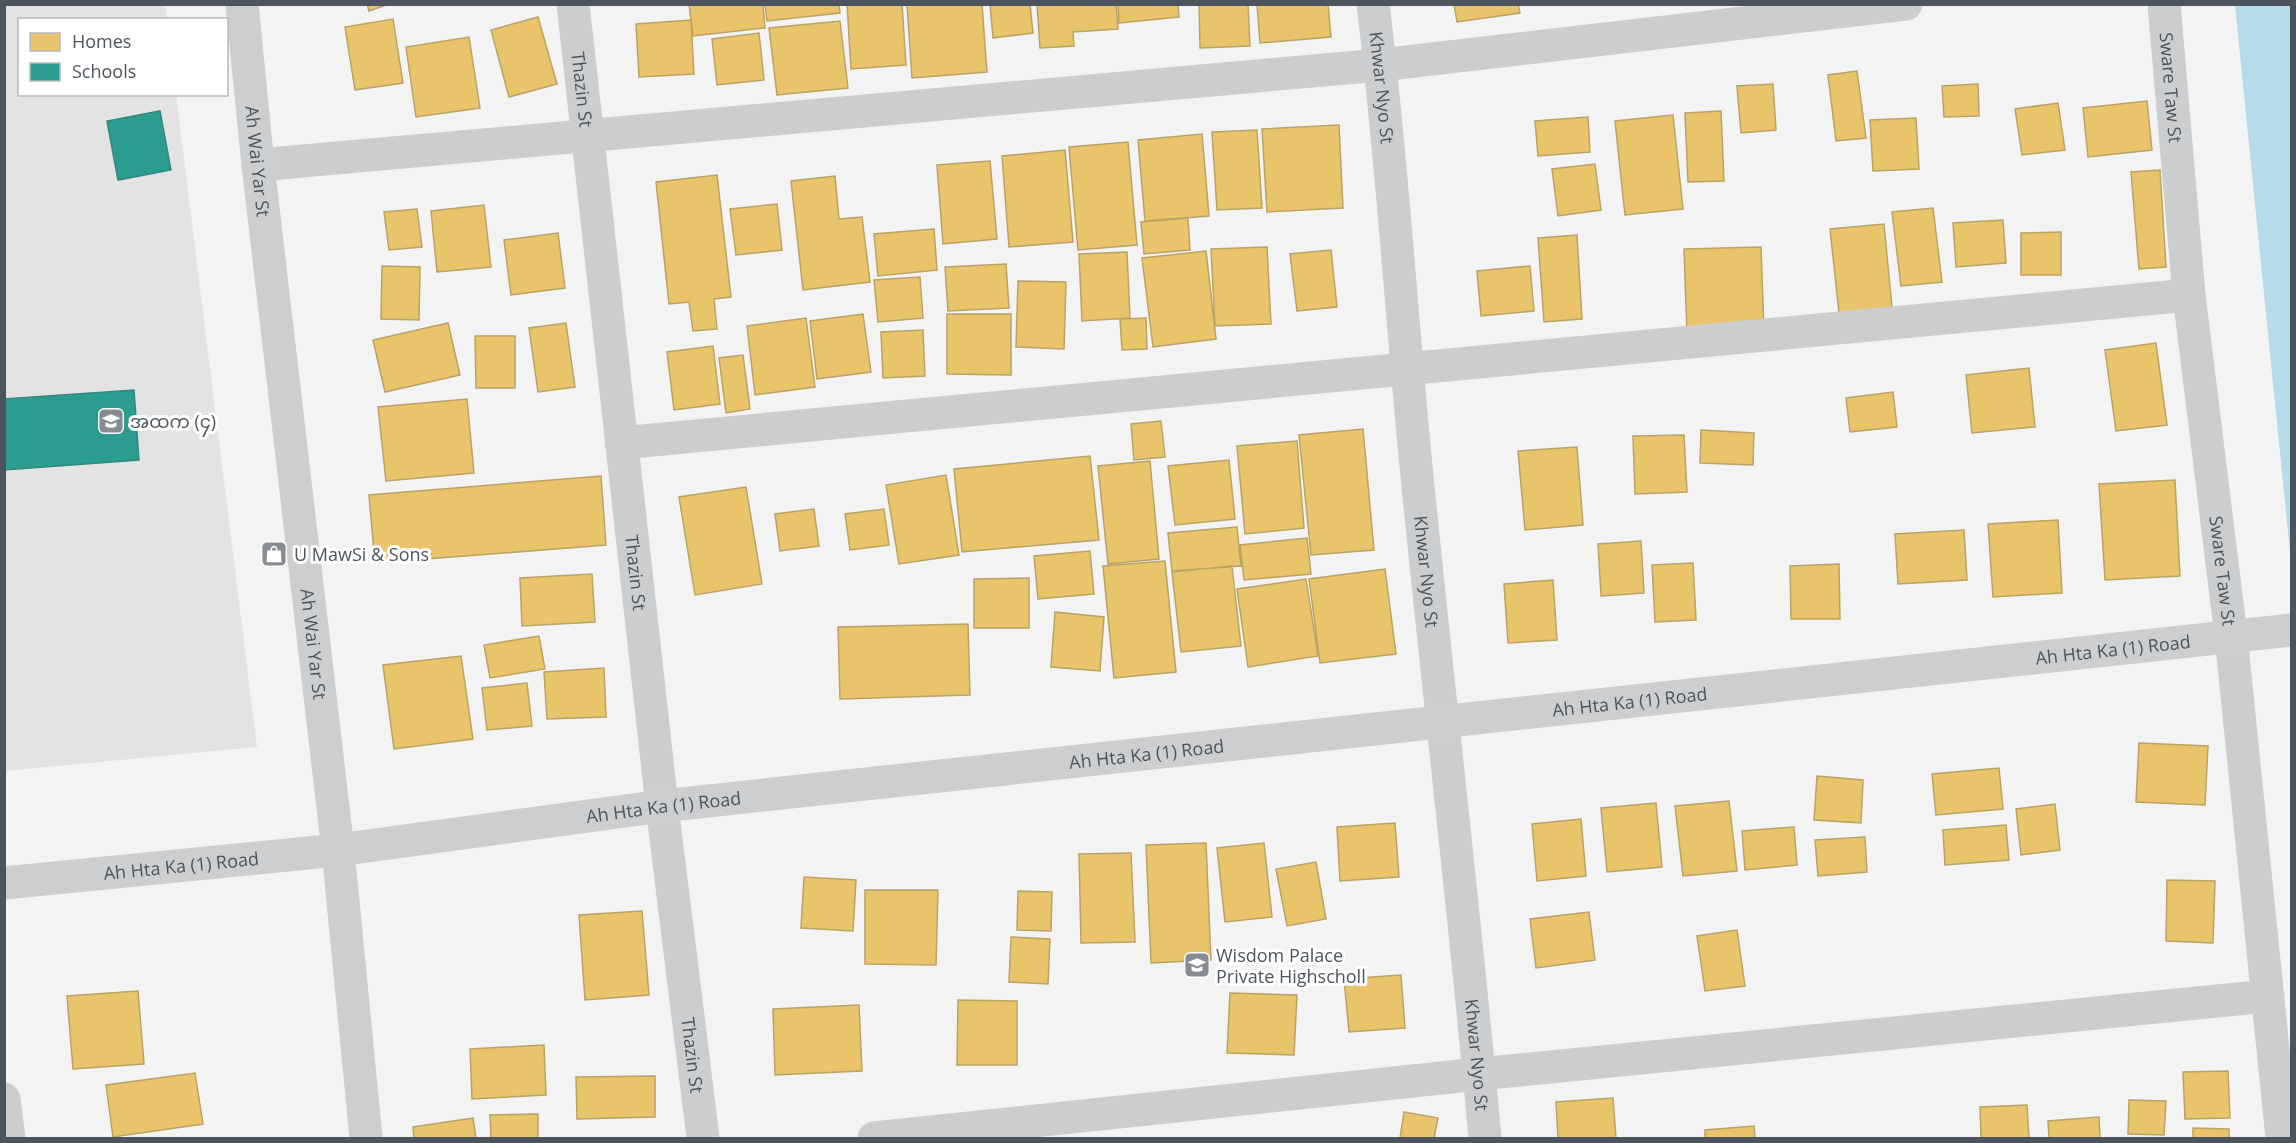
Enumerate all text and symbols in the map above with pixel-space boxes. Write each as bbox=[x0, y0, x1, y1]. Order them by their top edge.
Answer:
legend bbox=[18, 18, 228, 96]
text: Homes bbox=[72, 29, 131, 53]
street label: Khwar Nyo St bbox=[1364, 30, 1400, 145]
street label: Sware Taw St bbox=[2154, 31, 2188, 144]
street label: Thazin St bbox=[566, 50, 599, 129]
text: Schools bbox=[72, 59, 136, 83]
street label: Ah Wai Yar St bbox=[240, 105, 276, 218]
school or university icon: အထက (၄) bbox=[96, 406, 126, 436]
place label: အထက (၄) bbox=[130, 409, 216, 437]
street label: Khwar Nyo St bbox=[1409, 514, 1444, 629]
street label: Sware Taw St bbox=[2204, 514, 2242, 627]
street label: Thazin St bbox=[620, 533, 652, 612]
shop icon: U MawSi & Sons bbox=[259, 539, 289, 569]
place label: U MawSi & Sons bbox=[294, 542, 429, 566]
street label: Ah Wai Yar St bbox=[296, 587, 332, 701]
street label: Ah Hta Ka (1) Road bbox=[2034, 629, 2192, 670]
street label: Ah Hta Ka (1) Road bbox=[1551, 681, 1709, 722]
street label: Ah Hta Ka (1) Road bbox=[1068, 733, 1225, 774]
street label: Ah Hta Ka (1) Road bbox=[585, 786, 742, 828]
street label: Ah Hta Ka (1) Road bbox=[102, 846, 260, 885]
place label: Wisdom Palace Private Highscholl bbox=[1216, 943, 1366, 988]
school or university icon: Wisdom Palace Private Highscholl bbox=[1182, 950, 1212, 980]
street label: Khwar Nyo St bbox=[1460, 998, 1494, 1112]
street label: Thazin St bbox=[676, 1016, 709, 1094]

